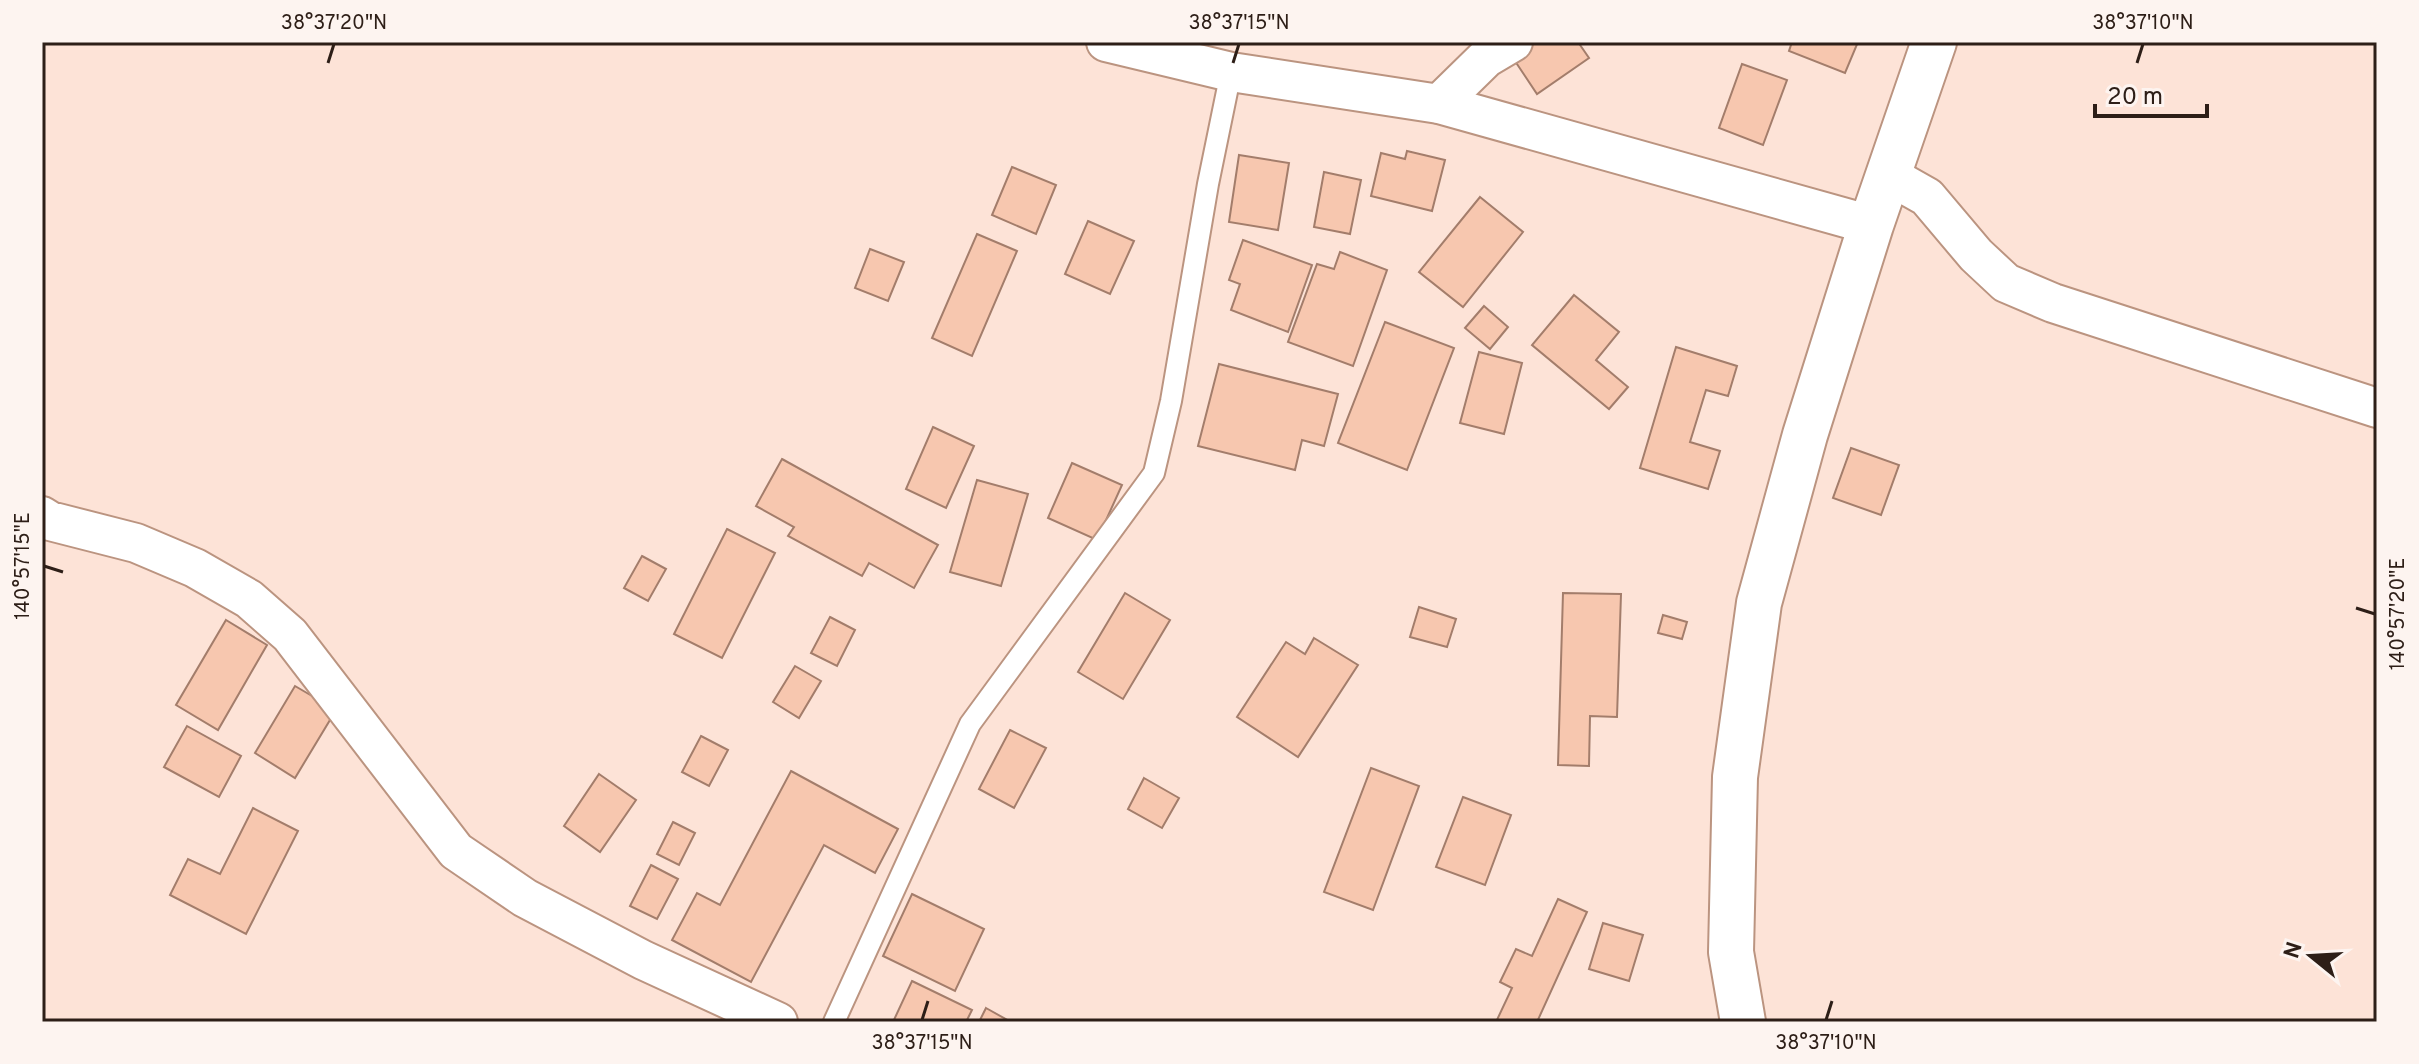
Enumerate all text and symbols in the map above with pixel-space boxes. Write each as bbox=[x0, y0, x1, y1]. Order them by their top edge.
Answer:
text: 38°37'20"N bbox=[281, 11, 387, 37]
text: 38°37'15"N bbox=[1188, 11, 1290, 37]
text: 38°37'10"N bbox=[2092, 11, 2194, 37]
scale bar bbox=[2095, 68, 2207, 118]
text: 20 m bbox=[2107, 83, 2163, 113]
text: 140°57'15"E bbox=[11, 512, 37, 620]
text: 140°57'20"E bbox=[2386, 558, 2412, 670]
north arrow bbox=[2271, 916, 2351, 996]
text: N bbox=[2279, 939, 2310, 962]
text: 38°37'15"N bbox=[871, 1031, 973, 1057]
text: 38°37'10"N bbox=[1775, 1031, 1877, 1057]

